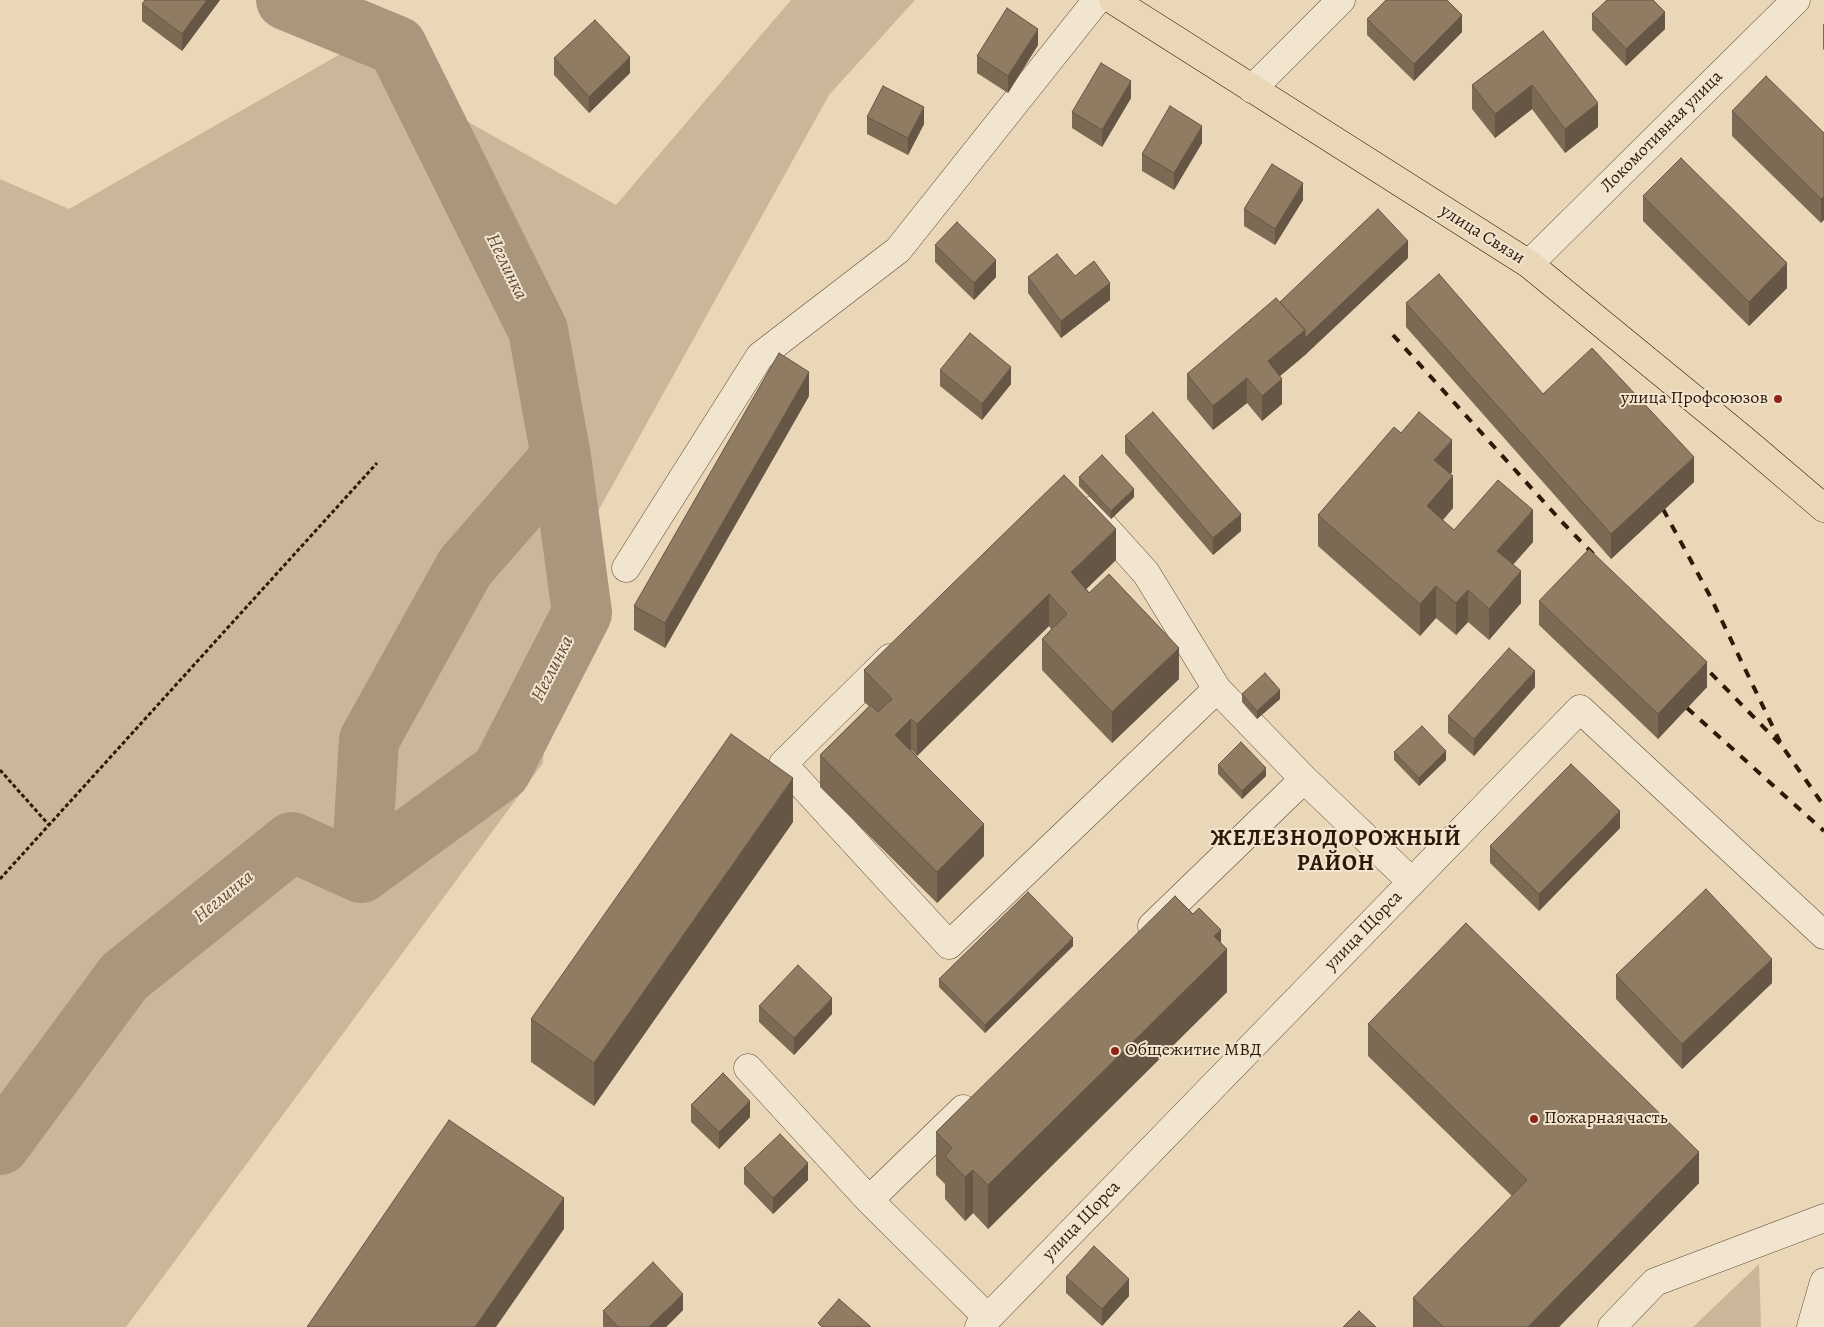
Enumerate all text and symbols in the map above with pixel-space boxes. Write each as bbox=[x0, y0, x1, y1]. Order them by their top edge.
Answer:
street label: Локомотивная улица bbox=[1596, 66, 1728, 198]
street label: улица Связи bbox=[1436, 200, 1528, 270]
water label: Неглинка bbox=[480, 230, 532, 304]
place label: улица Профсоюзов bbox=[1621, 388, 1768, 410]
marker: улица Профсоюзов bbox=[1772, 393, 1784, 405]
water label: Неглинка bbox=[527, 632, 579, 706]
district label: ЖЕЛЕЗНОДОРОЖНЫЙ РАЙОН bbox=[1209, 827, 1463, 878]
water label: Неглинка bbox=[189, 866, 259, 928]
street label: улица Щорса bbox=[1321, 887, 1407, 975]
place label: Общежитие МВД bbox=[1125, 1040, 1261, 1062]
marker: Общежитие МВД bbox=[1109, 1045, 1121, 1057]
place label: Пожарная часть bbox=[1544, 1108, 1668, 1130]
marker: Пожарная часть bbox=[1528, 1113, 1540, 1125]
street label: улица Щорса bbox=[1039, 1177, 1125, 1265]

